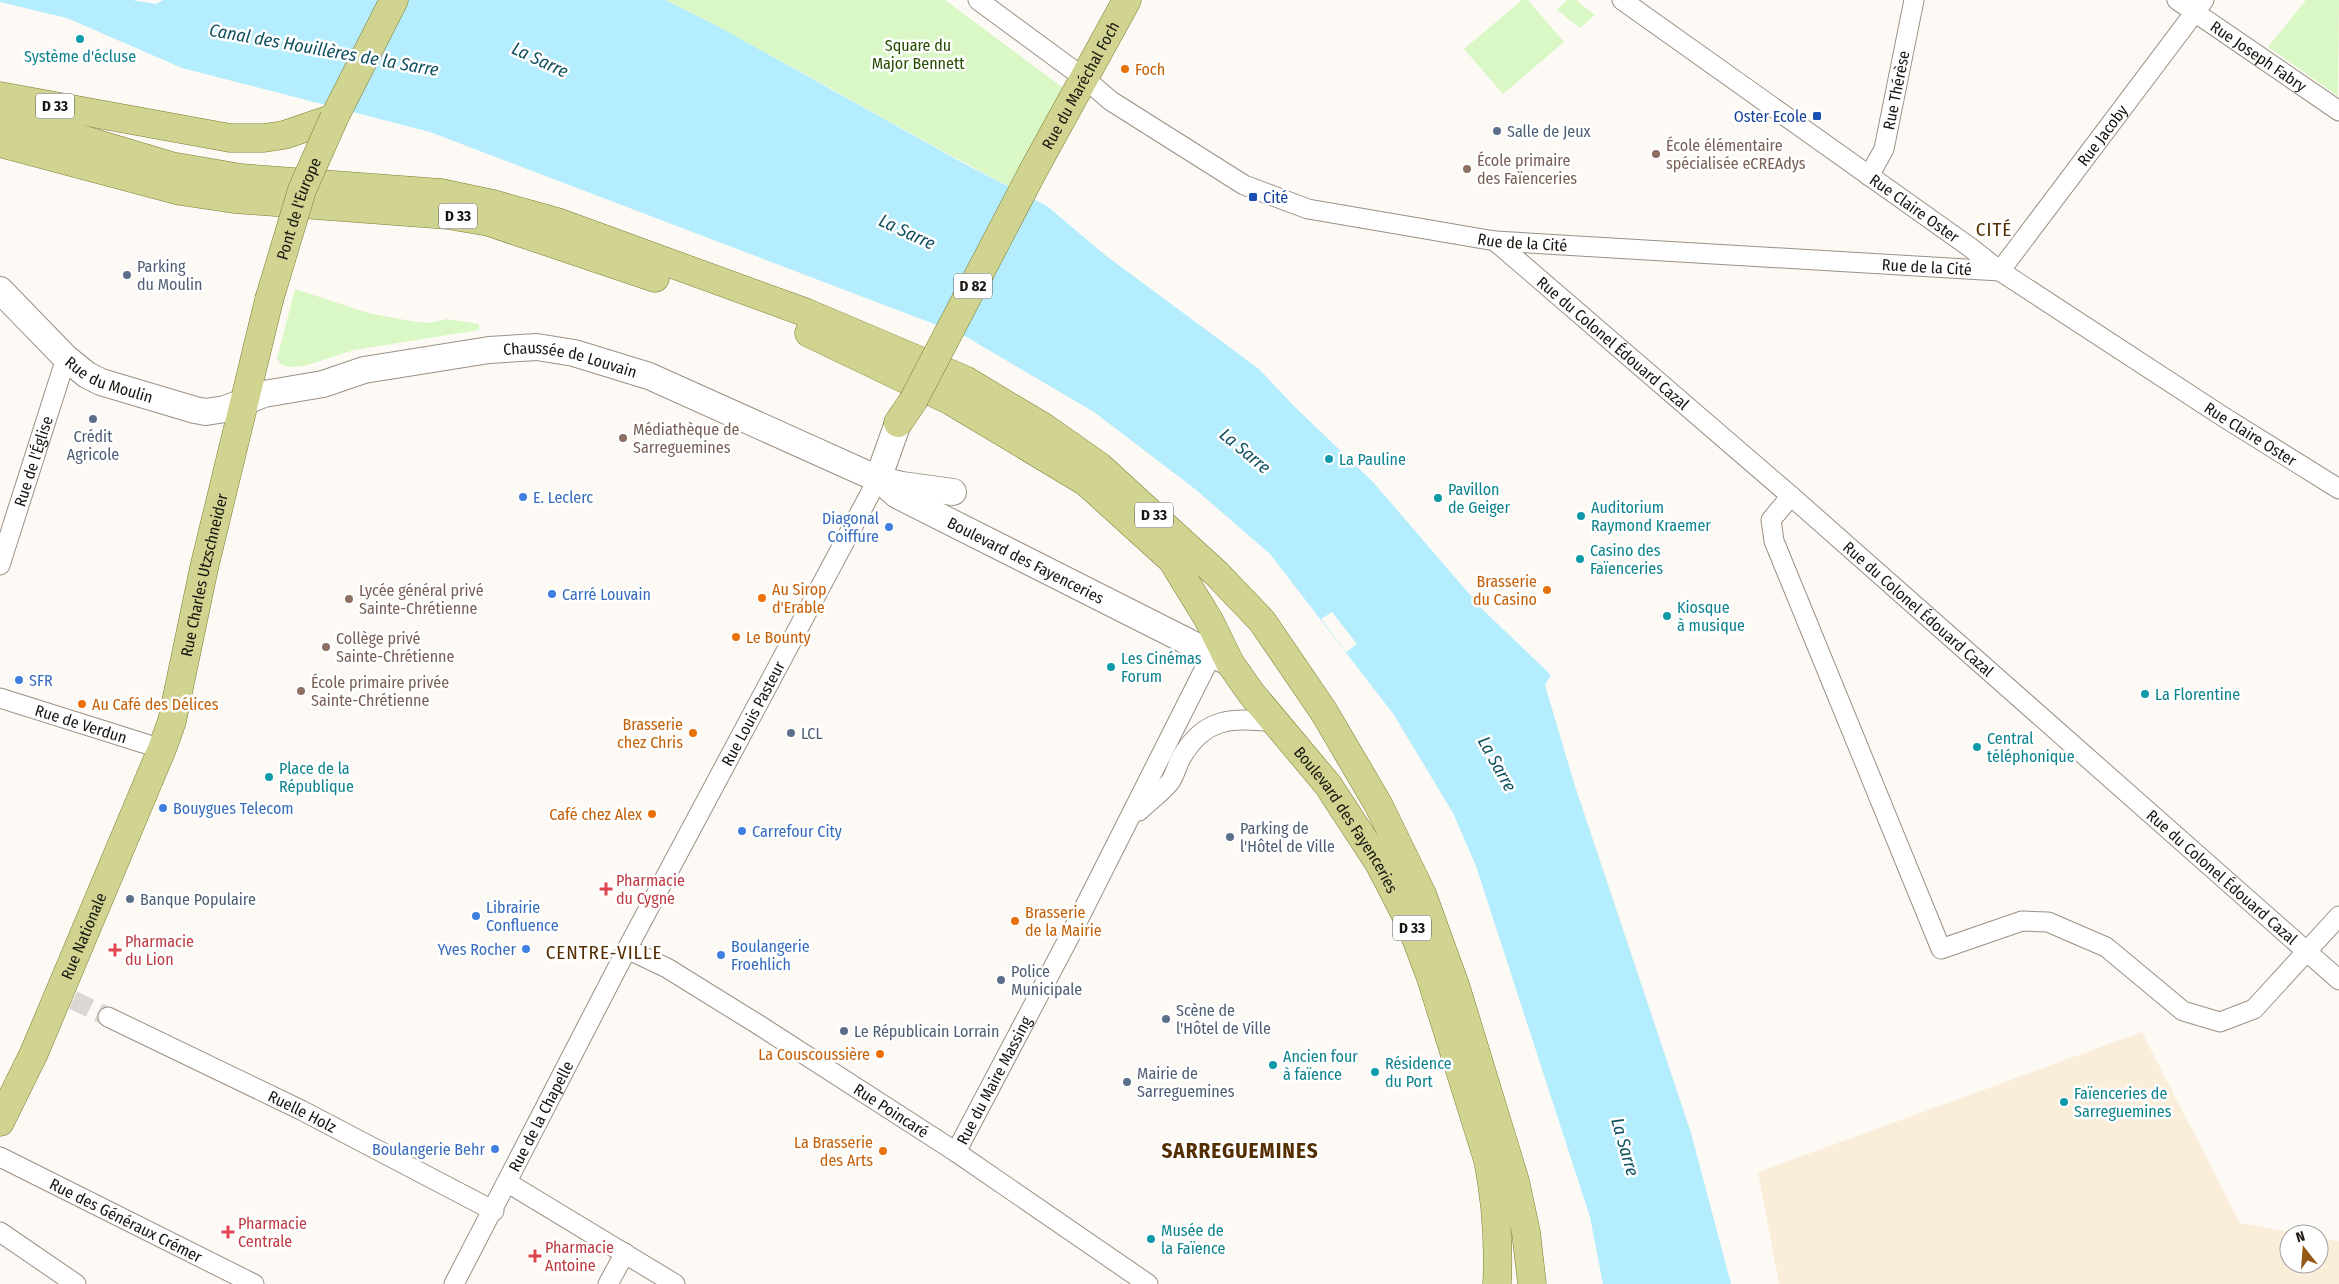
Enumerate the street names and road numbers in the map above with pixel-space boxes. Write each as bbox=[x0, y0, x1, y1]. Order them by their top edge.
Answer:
street label: Rue Joseph Fabry bbox=[2207, 16, 2311, 96]
street label: Rue du Maréchal Foch bbox=[1037, 18, 1123, 152]
street label: Rue Thérèse bbox=[1879, 49, 1913, 131]
road number: D 33 bbox=[36, 94, 74, 118]
street label: Rue Jacoby bbox=[2073, 100, 2132, 169]
street label: Pont de l'Europe bbox=[272, 154, 325, 262]
street label: Rue Claire Oster bbox=[1866, 170, 1963, 246]
road number: D 33 bbox=[439, 204, 477, 228]
street label: Rue de la Cité bbox=[1476, 229, 1568, 255]
street label: Rue de la Cité bbox=[1881, 255, 1972, 279]
street label: Rue du Colonel Édouard Cazal bbox=[1533, 272, 1693, 413]
road number: D 82 bbox=[954, 274, 992, 298]
street label: Chaussée de Louvain bbox=[503, 337, 639, 381]
street label: Rue du Moulin bbox=[62, 352, 155, 406]
street label: Rue Claire Oster bbox=[2201, 398, 2301, 470]
street label: Rue de l'Église bbox=[10, 413, 56, 509]
street label: Rue Charles Utzschneider bbox=[176, 491, 231, 658]
road number: D 33 bbox=[1135, 502, 1173, 528]
street label: Boulevard des Fayenceries bbox=[944, 513, 1107, 608]
street label: Rue du Colonel Édouard Cazal bbox=[1839, 537, 1998, 680]
street label: Rue Louis Pasteur bbox=[717, 658, 789, 769]
street label: Rue de Verdun bbox=[33, 700, 129, 747]
street label: Boulevard des Fayenceries bbox=[1290, 743, 1402, 896]
street label: Rue du Colonel Édouard Cazal bbox=[2143, 805, 2301, 948]
street label: Rue Nationale bbox=[57, 890, 110, 982]
road number: D 33 bbox=[1393, 916, 1431, 940]
street label: Rue du Maire Massing bbox=[952, 1013, 1036, 1148]
street label: Rue de la Chapelle bbox=[504, 1058, 577, 1175]
street label: Rue Poincaré bbox=[850, 1079, 932, 1141]
street label: Ruelle Holz bbox=[265, 1086, 340, 1136]
street label: Rue des Généraux Crémer bbox=[47, 1174, 206, 1266]

